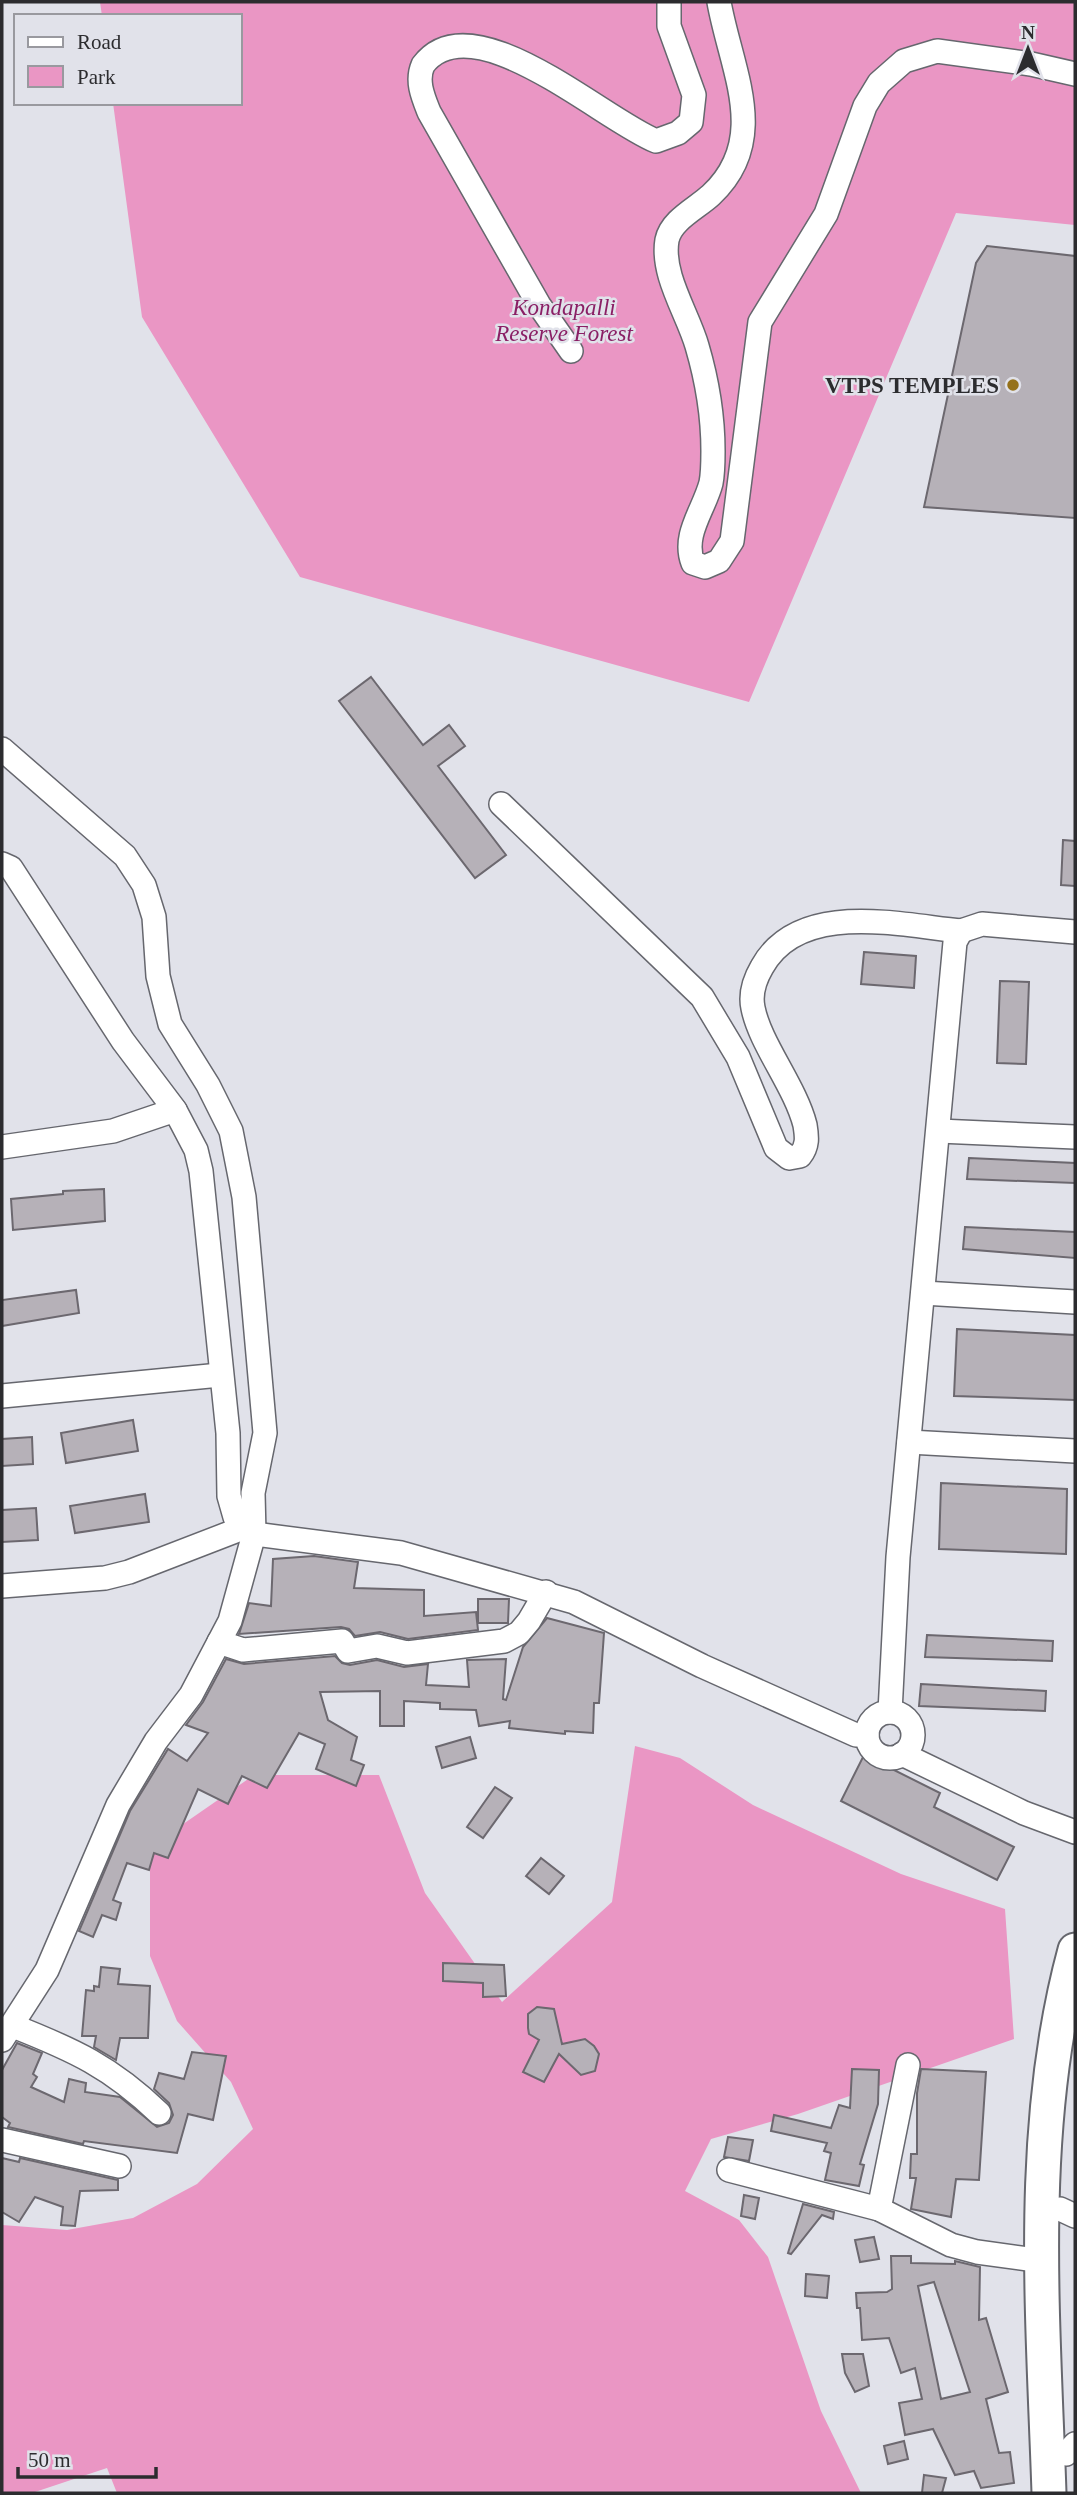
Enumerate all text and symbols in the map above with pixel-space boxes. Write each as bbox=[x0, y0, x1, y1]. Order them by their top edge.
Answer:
legend bbox=[14, 14, 242, 105]
north arrow bbox=[993, 14, 1063, 84]
text: N bbox=[1021, 22, 1035, 43]
text: Road bbox=[77, 30, 122, 54]
text: Park bbox=[77, 65, 116, 89]
park label: Kondapalli Reserve Forest bbox=[494, 295, 633, 346]
place label: VTPS TEMPLES bbox=[825, 373, 999, 398]
marker: VTPS TEMPLES bbox=[1005, 377, 1021, 393]
scale bar bbox=[18, 2436, 156, 2480]
text: 50 m bbox=[28, 2448, 71, 2472]

